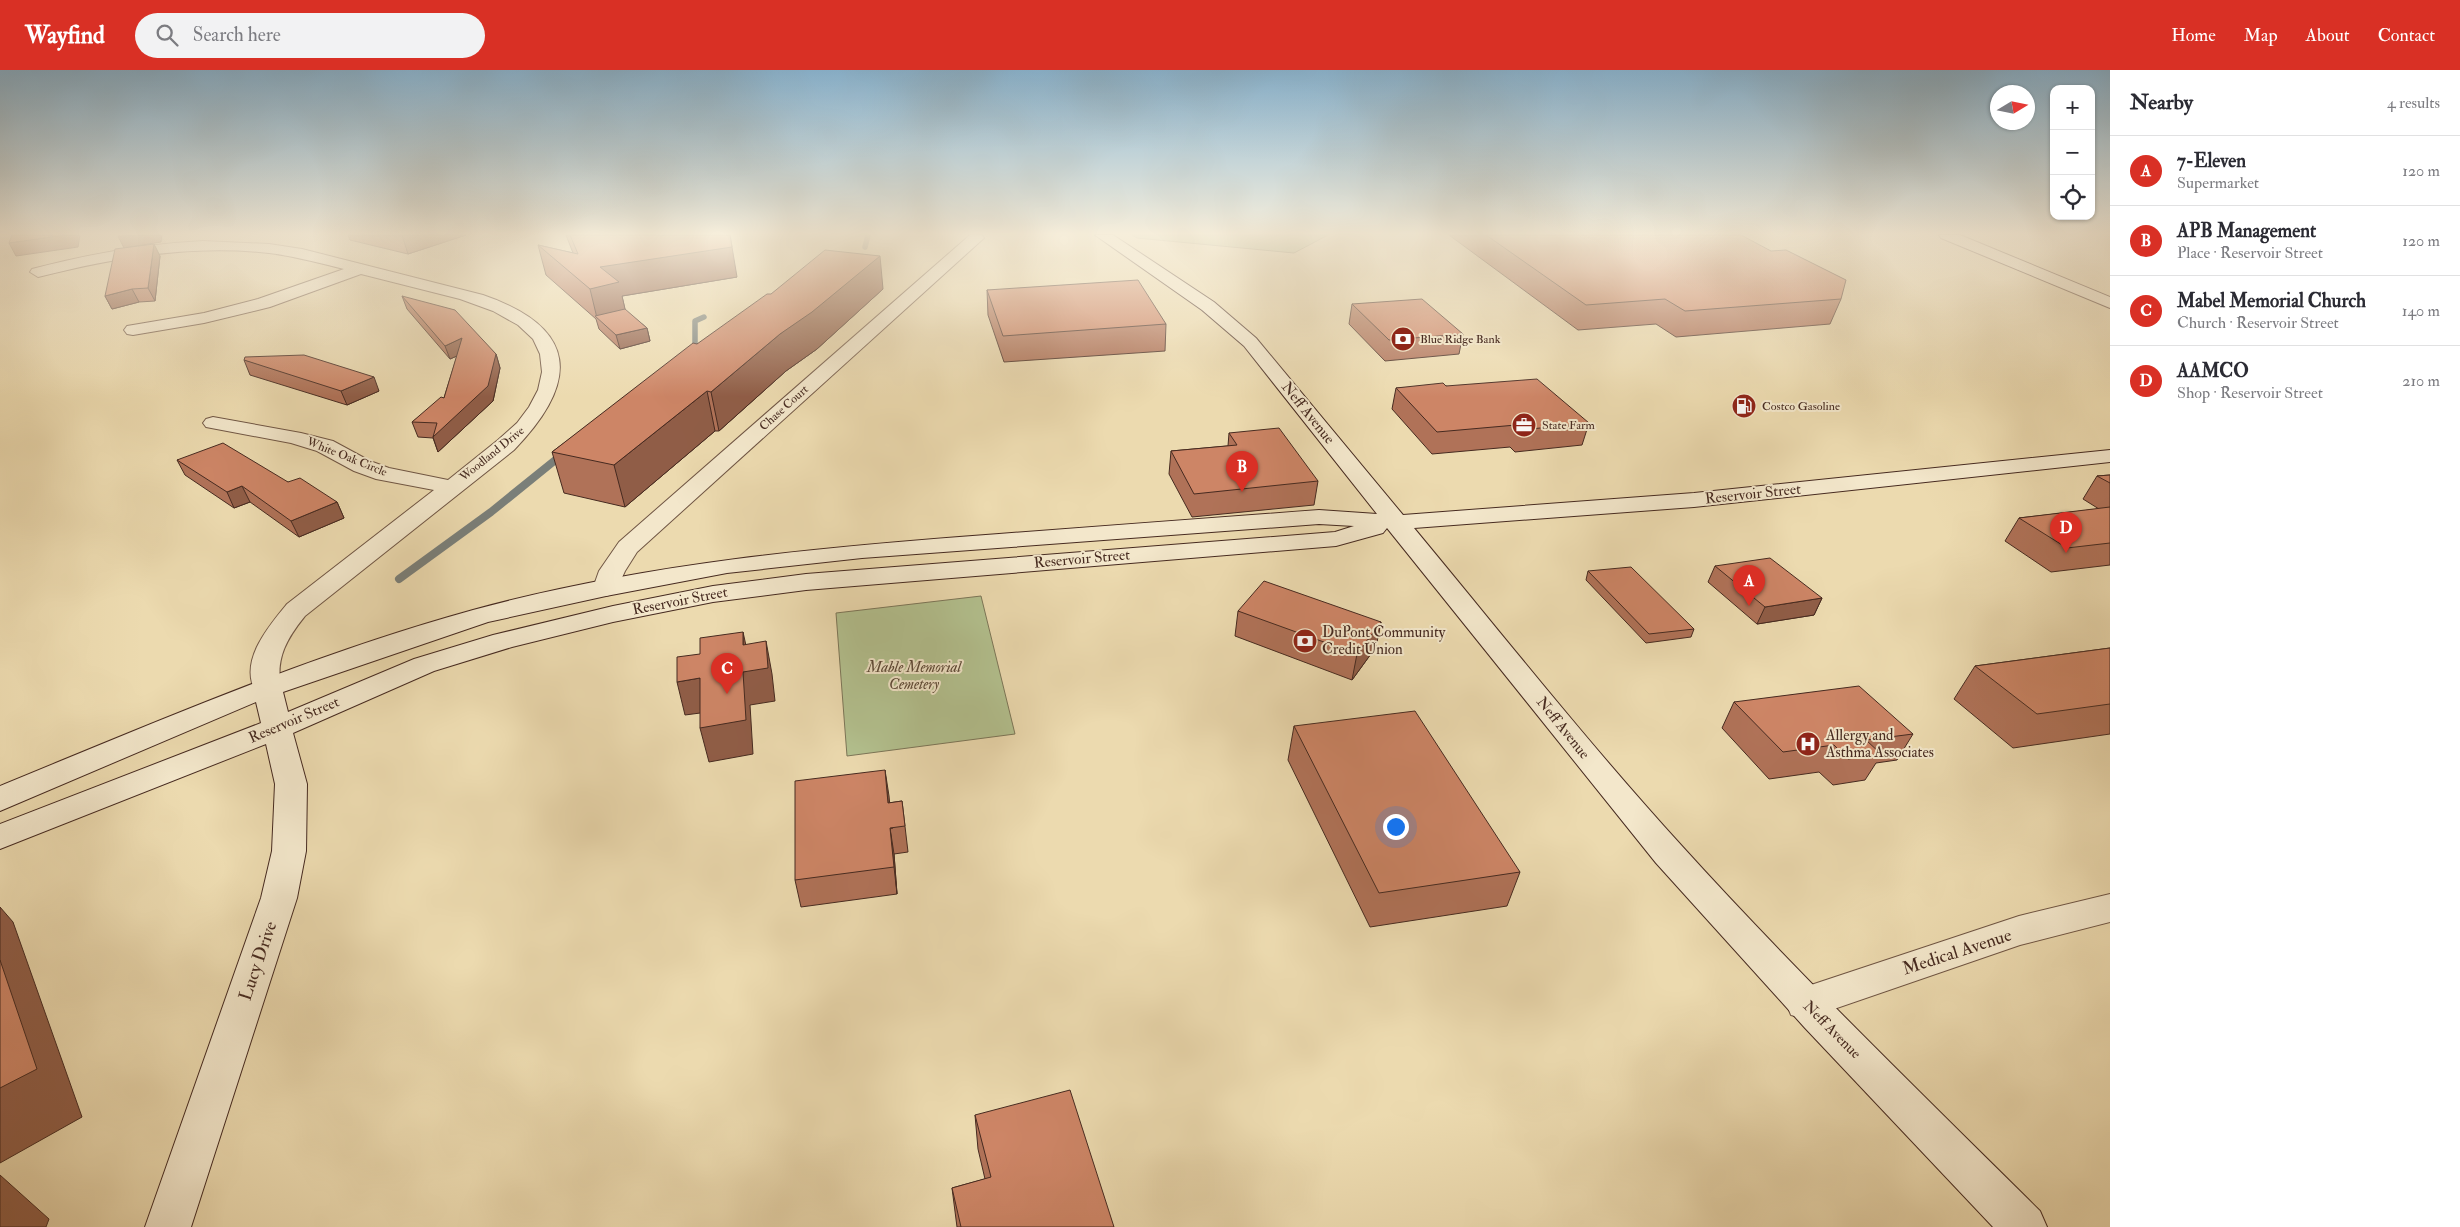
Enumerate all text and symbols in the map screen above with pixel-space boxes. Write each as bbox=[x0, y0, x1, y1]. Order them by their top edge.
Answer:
search box bbox=[135, 13, 485, 58]
text: Wayfind bbox=[25, 20, 105, 51]
icon: search bbox=[153, 21, 181, 49]
text: Search here bbox=[193, 23, 281, 47]
text: Home bbox=[2171, 24, 2216, 47]
text: Map bbox=[2244, 24, 2278, 47]
text: About bbox=[2306, 24, 2350, 47]
text: Contact bbox=[2378, 24, 2435, 47]
north arrow bbox=[1990, 85, 2035, 130]
map controls bbox=[2050, 85, 2095, 220]
button: + bbox=[2050, 85, 2095, 130]
text: Nearby bbox=[2130, 89, 2193, 116]
text: 4 results bbox=[2387, 93, 2440, 113]
button: − bbox=[2050, 130, 2095, 175]
text: 7-Eleven bbox=[2177, 149, 2246, 173]
text: A bbox=[2141, 161, 2151, 181]
text: 120 m bbox=[2402, 161, 2440, 181]
text: Supermarket bbox=[2177, 173, 2259, 193]
button: locate bbox=[2050, 175, 2095, 220]
text: APB Management bbox=[2177, 219, 2316, 243]
text: B bbox=[2141, 231, 2151, 251]
text: 120 m bbox=[2402, 231, 2440, 251]
text: Place · Reservoir Street bbox=[2177, 243, 2323, 263]
text: Mabel Memorial Church bbox=[2177, 289, 2366, 313]
text: C bbox=[2140, 301, 2152, 321]
text: 140 m bbox=[2402, 301, 2440, 321]
text: Church · Reservoir Street bbox=[2177, 313, 2339, 333]
bank icon: Blue Ridge Bank bbox=[1390, 326, 1416, 352]
place label: Blue Ridge Bank bbox=[1420, 332, 1501, 347]
text: AAMCO bbox=[2177, 359, 2249, 383]
text: D bbox=[2139, 371, 2153, 391]
text: 210 m bbox=[2402, 371, 2440, 391]
street label: Neff Avenue bbox=[1277, 378, 1339, 448]
street label: Chase Court bbox=[756, 382, 812, 434]
text: Shop · Reservoir Street bbox=[2177, 383, 2323, 403]
fuel station icon: Costco Gasoline bbox=[1731, 393, 1757, 419]
place label: Costco Gasoline bbox=[1762, 399, 1840, 414]
office icon: State Farm bbox=[1511, 412, 1537, 438]
place label: State Farm bbox=[1542, 418, 1596, 433]
street label: Woodland Drive bbox=[456, 423, 527, 485]
street label: White Oak Circle bbox=[304, 434, 389, 480]
pin: B bbox=[1226, 451, 1258, 492]
street label: Reservoir Street bbox=[1704, 479, 1802, 508]
pin: D bbox=[2050, 512, 2082, 553]
street label: Reservoir Street bbox=[1033, 545, 1131, 573]
pin: A bbox=[1733, 565, 1765, 606]
street label: Reservoir Street bbox=[631, 582, 729, 620]
place label: DuPont Community Credit Union bbox=[1322, 623, 1446, 659]
bank icon: DuPont Community Credit Union bbox=[1292, 628, 1318, 654]
pin: C bbox=[711, 653, 743, 694]
park label: Mable Memorial Cemetery bbox=[866, 658, 962, 694]
street label: Reservoir Street bbox=[246, 692, 342, 748]
street label: Neff Avenue bbox=[1532, 693, 1594, 763]
place label: Allergy and Asthma Associates bbox=[1825, 726, 1934, 762]
hospital icon: Allergy and Asthma Associates bbox=[1795, 731, 1821, 757]
your location bbox=[1383, 814, 1409, 840]
street label: Lucy Drive bbox=[234, 918, 282, 1004]
street label: Medical Avenue bbox=[1900, 923, 2015, 980]
street label: Neff Avenue bbox=[1799, 997, 1865, 1063]

